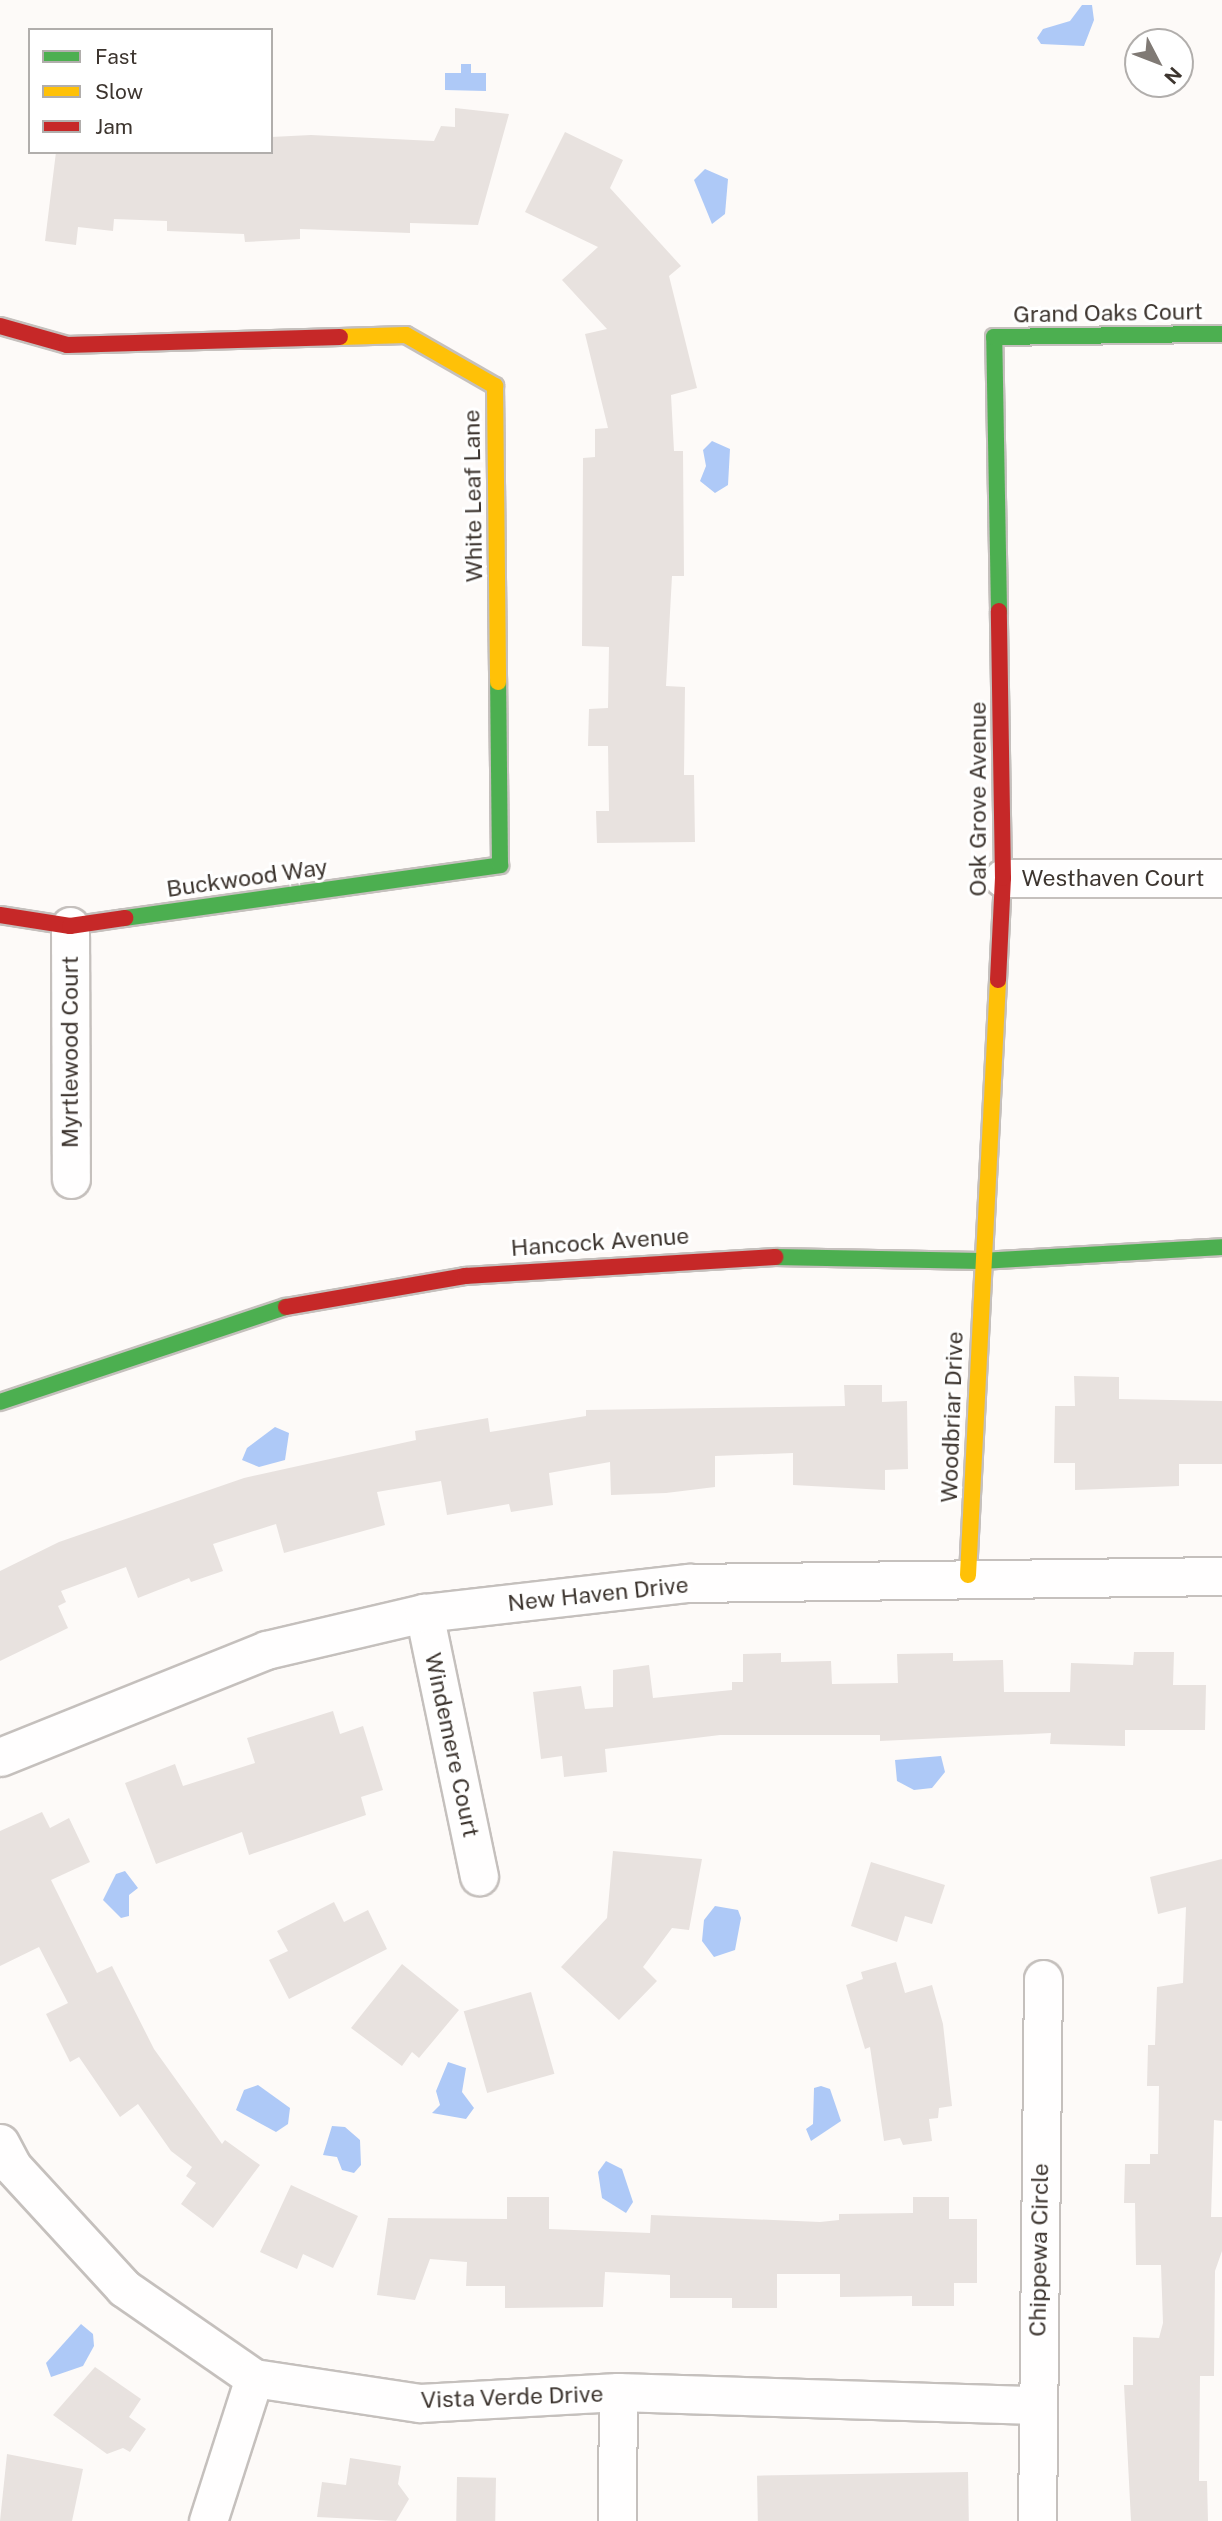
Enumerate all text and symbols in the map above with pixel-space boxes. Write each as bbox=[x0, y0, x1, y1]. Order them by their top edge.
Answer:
legend bbox=[28, 28, 273, 154]
north arrow bbox=[1124, 28, 1194, 98]
text: Fast bbox=[95, 44, 137, 69]
text: N bbox=[1160, 63, 1186, 89]
text: Slow bbox=[95, 79, 143, 104]
text: Jam bbox=[95, 114, 133, 139]
street label: Grand Oaks Court bbox=[1013, 298, 1203, 328]
street label: White Leaf Lane bbox=[458, 409, 488, 583]
street label: Oak Grove Avenue bbox=[964, 701, 992, 897]
street label: Buckwood Way bbox=[164, 853, 330, 903]
street label: Westhaven Court bbox=[1022, 864, 1204, 892]
street label: Myrtlewood Court bbox=[56, 956, 84, 1148]
street label: Hancock Avenue bbox=[510, 1222, 690, 1262]
street label: Woodbriar Drive bbox=[935, 1331, 969, 1503]
street label: New Haven Drive bbox=[506, 1571, 690, 1617]
street label: Windemere Court bbox=[419, 1650, 485, 1840]
street label: Chippewa Circle bbox=[1024, 2163, 1054, 2337]
street label: Vista Verde Drive bbox=[420, 2380, 604, 2414]

